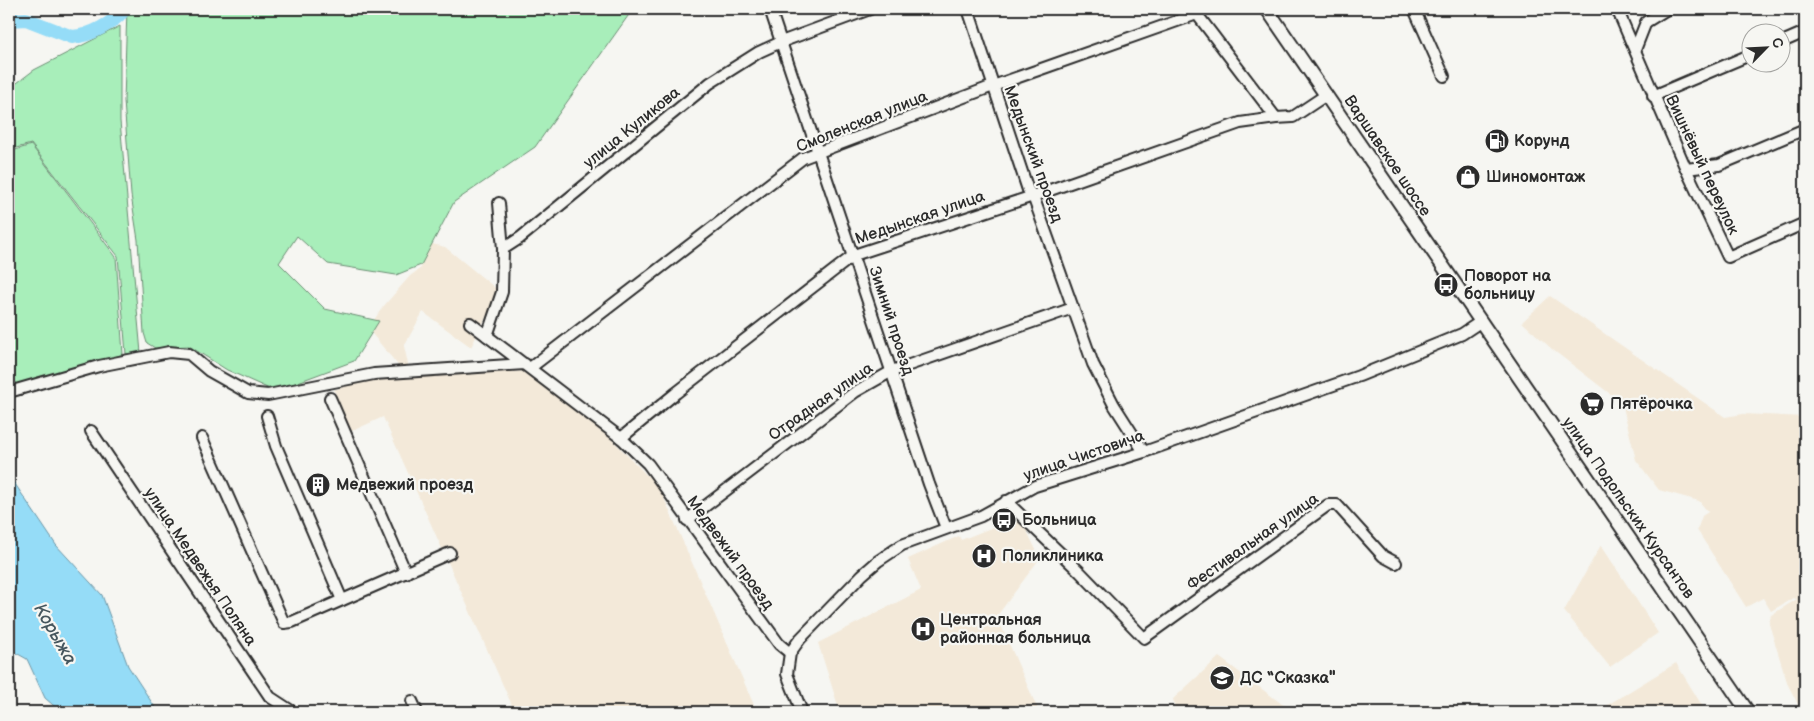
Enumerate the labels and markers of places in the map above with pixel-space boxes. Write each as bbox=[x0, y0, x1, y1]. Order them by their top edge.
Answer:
fuel station icon: Корунд bbox=[1484, 128, 1510, 154]
place label: Корунд bbox=[1514, 132, 1570, 151]
shop icon: Шиномонтаж bbox=[1455, 164, 1481, 190]
place label: Шиномонтаж bbox=[1486, 168, 1586, 187]
place label: Поворот на больницу bbox=[1464, 267, 1551, 304]
bus stop icon: Поворот на больницу bbox=[1433, 272, 1459, 298]
supermarket icon: Пятёрочка bbox=[1579, 391, 1605, 417]
place label: Пятёрочка bbox=[1610, 395, 1693, 414]
building icon: Медвежий проезд bbox=[305, 472, 331, 498]
place label: Медвежий проезд bbox=[336, 476, 473, 495]
bus stop icon: Больница bbox=[991, 507, 1017, 533]
place label: Больница bbox=[1022, 511, 1097, 530]
hospital icon: Поликлиника bbox=[971, 543, 997, 569]
place label: Поликлиника bbox=[1002, 547, 1104, 566]
place label: Центральная районная больница bbox=[940, 611, 1091, 648]
hospital icon: Центральная районная больница bbox=[910, 616, 936, 642]
school or university icon: ДС “Сказка" bbox=[1209, 665, 1235, 691]
place label: ДС “Сказка" bbox=[1240, 669, 1336, 688]

